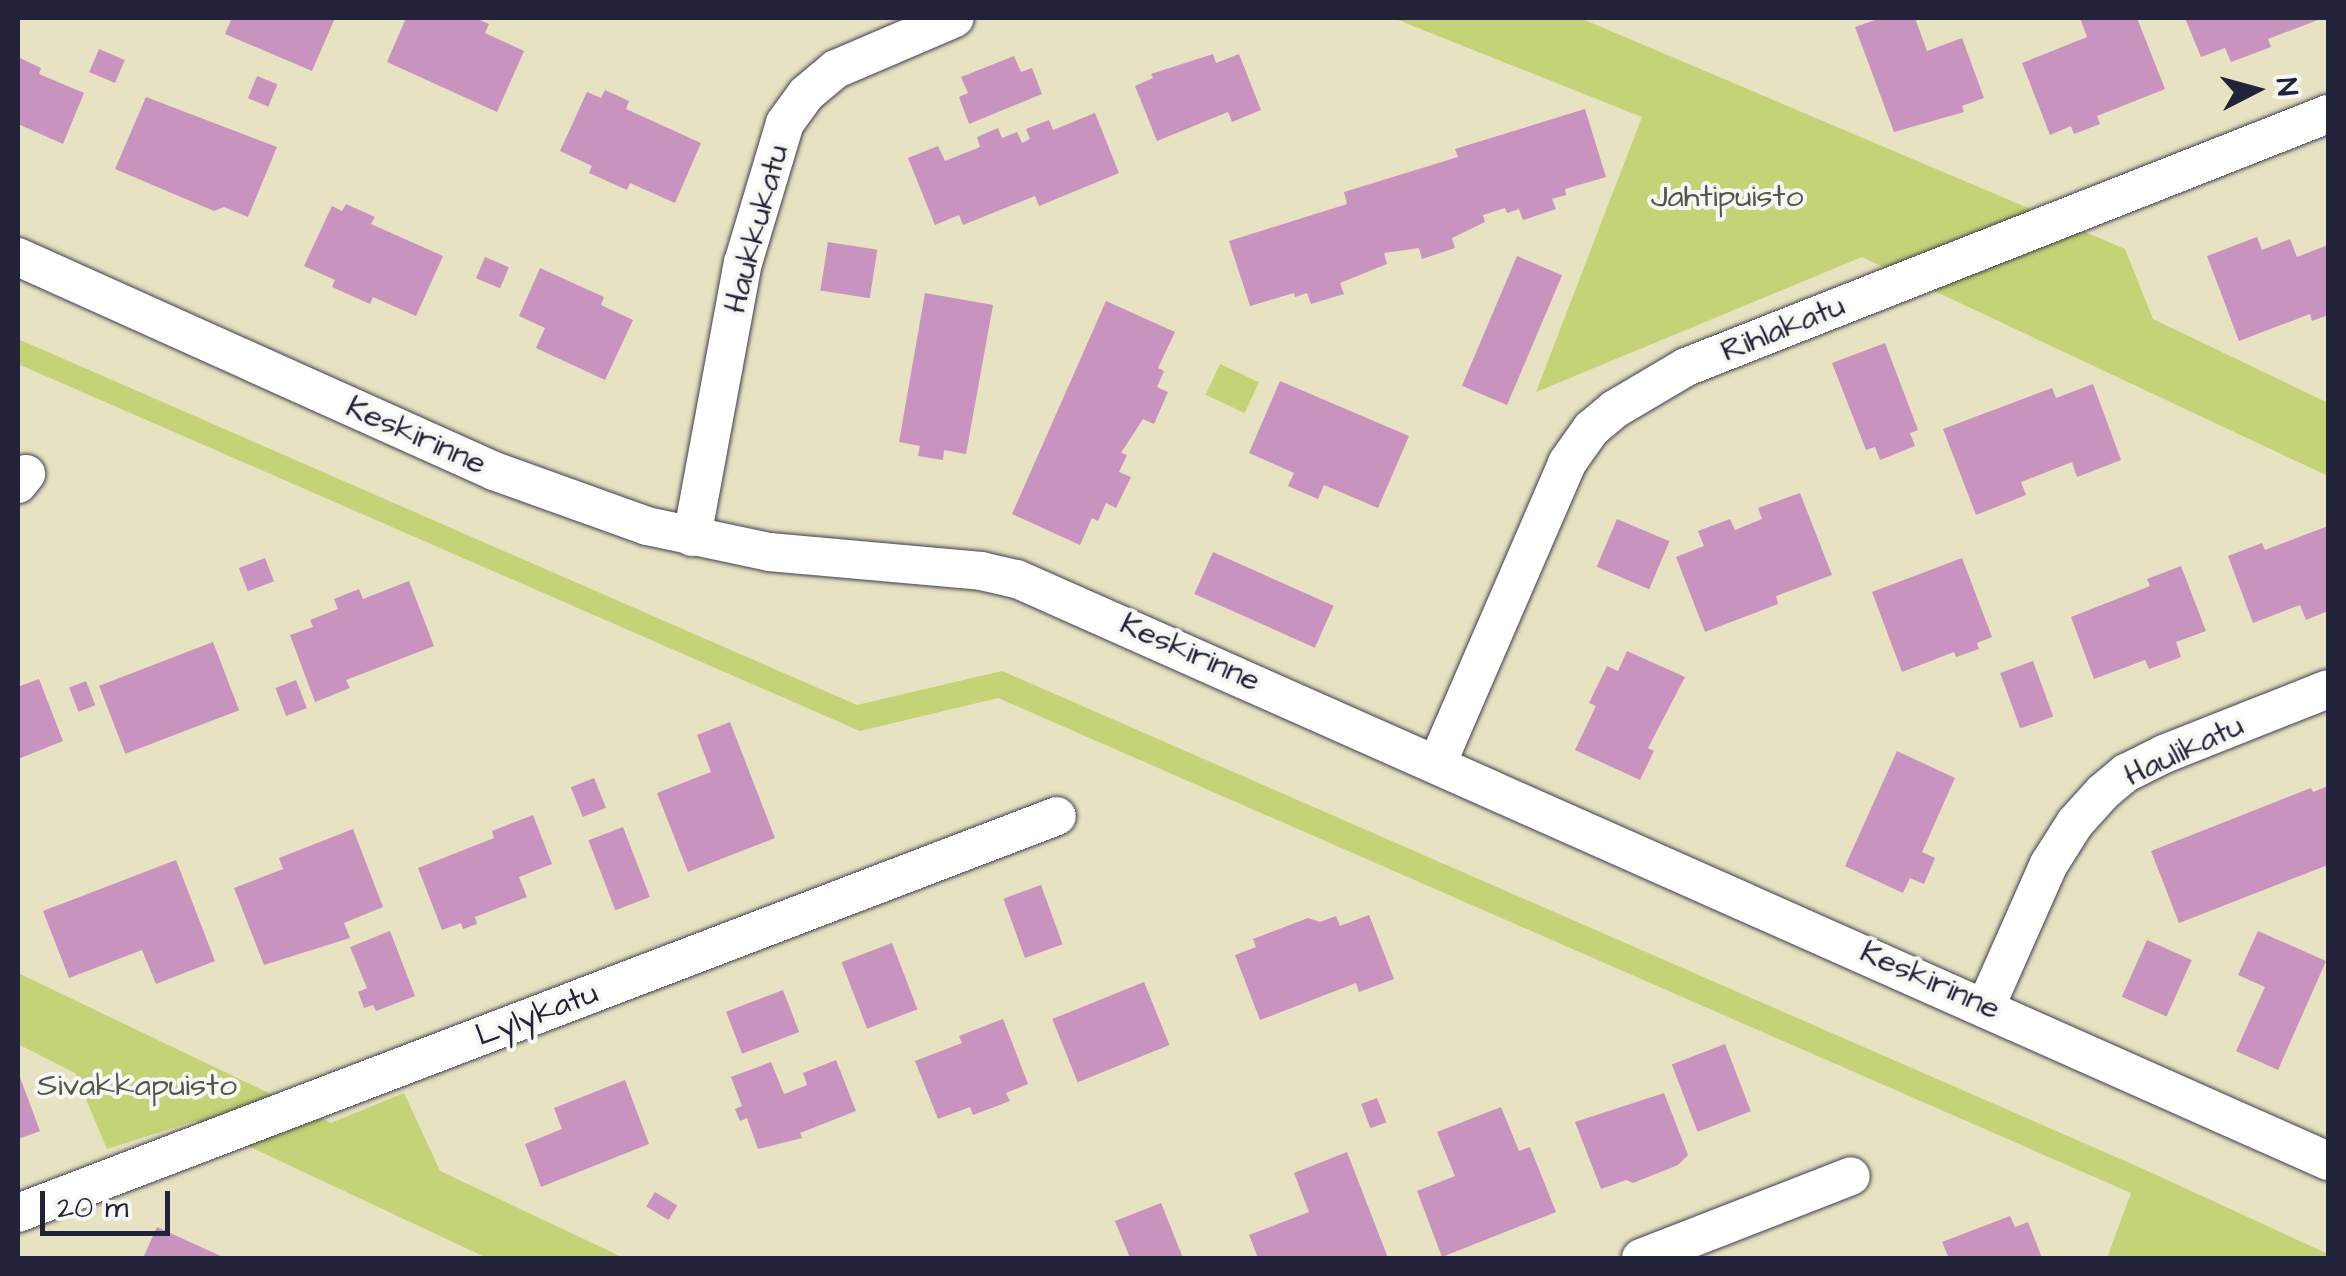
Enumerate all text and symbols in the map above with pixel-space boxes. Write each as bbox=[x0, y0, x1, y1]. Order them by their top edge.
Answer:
north arrow bbox=[2206, 40, 2306, 140]
text: N bbox=[2266, 76, 2307, 98]
street label: Haukkukatu bbox=[716, 141, 798, 317]
park label: Jahtipuisto bbox=[1651, 178, 1803, 216]
street label: Rihlakatu bbox=[1716, 287, 1850, 371]
street label: Keskirinne bbox=[340, 388, 492, 484]
street label: Keskirinne bbox=[1114, 605, 1266, 701]
street label: Haulikatu bbox=[2118, 707, 2250, 795]
street label: Keskirinne bbox=[1854, 933, 2006, 1029]
street label: Lylykatu bbox=[471, 974, 603, 1056]
park label: Sivakkapuisto bbox=[37, 1067, 237, 1105]
scale bar bbox=[45, 1171, 175, 1233]
text: 20 m bbox=[57, 1187, 128, 1229]

